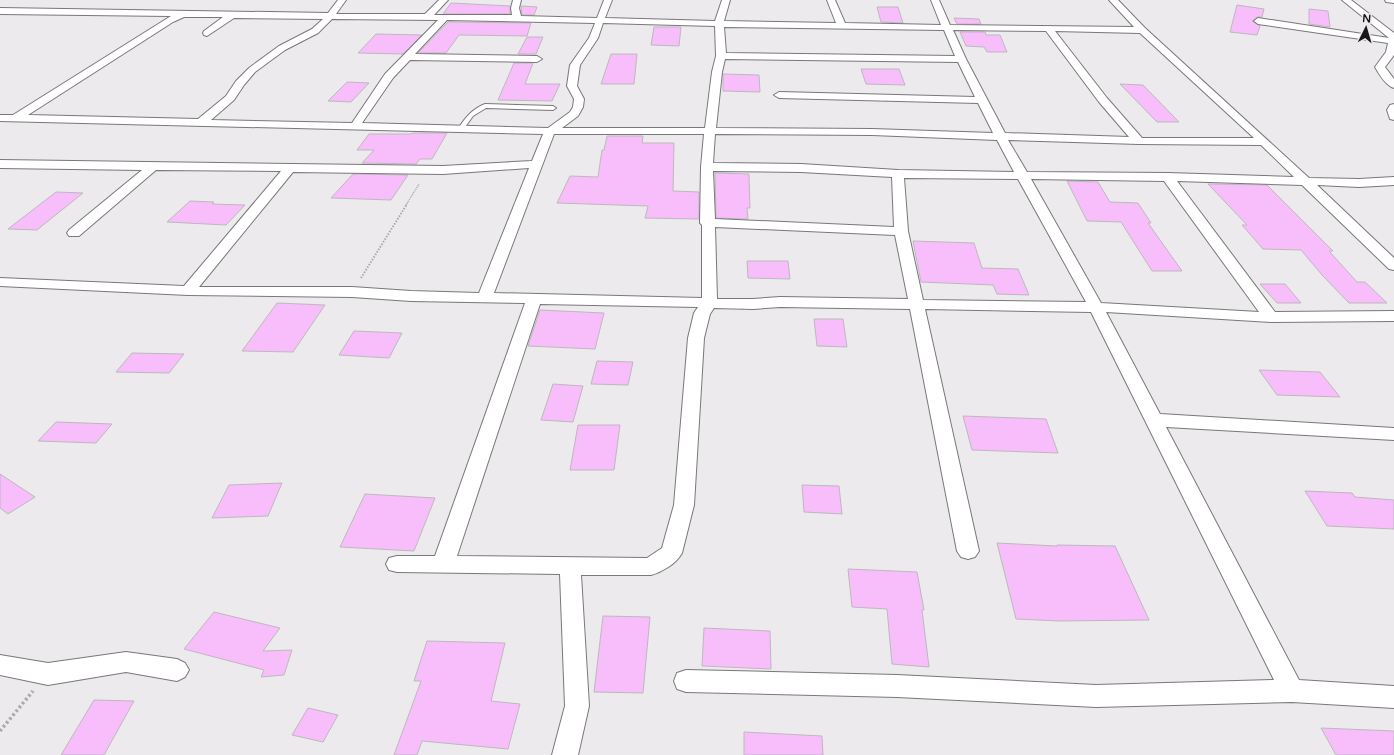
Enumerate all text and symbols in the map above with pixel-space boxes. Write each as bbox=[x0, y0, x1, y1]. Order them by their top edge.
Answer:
north arrow bbox=[1346, 8, 1386, 48]
text: N bbox=[1362, 12, 1372, 25]

